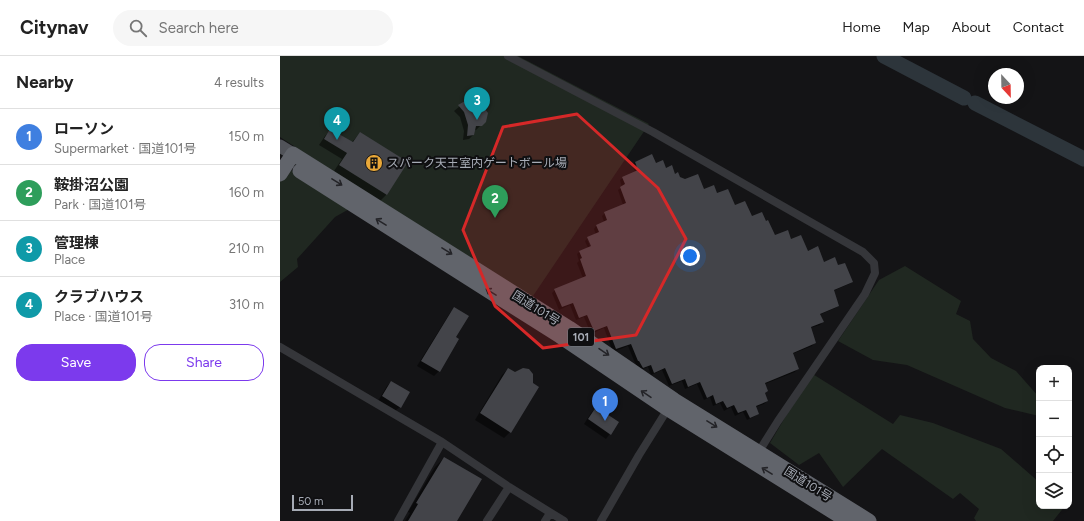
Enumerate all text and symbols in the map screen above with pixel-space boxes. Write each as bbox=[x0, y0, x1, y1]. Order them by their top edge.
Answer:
search box bbox=[113, 10, 393, 46]
text: Citynav bbox=[20, 16, 89, 39]
icon: search bbox=[127, 17, 149, 39]
text: Search here bbox=[159, 19, 239, 37]
text: Home bbox=[842, 19, 881, 36]
text: Map bbox=[903, 19, 930, 36]
text: About bbox=[952, 19, 991, 36]
text: Contact bbox=[1013, 19, 1064, 36]
north arrow bbox=[988, 68, 1024, 104]
text: Nearby bbox=[16, 72, 74, 92]
text: 4 results bbox=[214, 75, 264, 90]
pin: 3 bbox=[464, 87, 490, 120]
pin: 4 bbox=[324, 107, 350, 140]
text: ローソン bbox=[54, 120, 114, 138]
text: 1 bbox=[26, 129, 32, 144]
text: 150 m bbox=[229, 129, 264, 144]
text: Supermarket · 国道101号 bbox=[54, 141, 196, 156]
building icon: スパーク天王室内ゲートボール場 bbox=[364, 153, 384, 173]
place label: スパーク天王室内ゲートボール場 bbox=[387, 156, 567, 170]
text: 鞍掛沼公園 bbox=[54, 176, 129, 194]
one-way arrow bbox=[331, 178, 342, 186]
text: 2 bbox=[25, 185, 33, 200]
text: 160 m bbox=[229, 185, 264, 200]
pin: 2 bbox=[482, 185, 508, 218]
text: Park · 国道101号 bbox=[54, 197, 147, 212]
one-way arrow bbox=[376, 218, 387, 226]
text: 管理棟 bbox=[54, 234, 99, 252]
text: 3 bbox=[25, 241, 33, 256]
text: 210 m bbox=[229, 241, 264, 256]
your location bbox=[680, 246, 700, 266]
one-way arrow bbox=[441, 248, 453, 256]
text: Place bbox=[54, 252, 85, 267]
one-way arrow bbox=[485, 287, 497, 295]
text: クラブハウス bbox=[54, 288, 144, 306]
street label: 国道101号 bbox=[510, 288, 562, 328]
text: 4 bbox=[25, 297, 33, 312]
text: 310 m bbox=[229, 297, 264, 312]
text: Place · 国道101号 bbox=[54, 309, 153, 324]
road number: 101 bbox=[568, 328, 594, 346]
button: Save bbox=[16, 344, 136, 381]
button: Share bbox=[144, 344, 264, 381]
one-way arrow bbox=[598, 348, 609, 356]
map controls bbox=[1036, 365, 1072, 509]
button: + bbox=[1036, 365, 1072, 401]
pin: 1 bbox=[592, 388, 618, 421]
one-way arrow bbox=[641, 390, 652, 398]
button: − bbox=[1036, 401, 1072, 437]
one-way arrow bbox=[706, 420, 718, 428]
button: locate bbox=[1036, 437, 1072, 473]
street label: 国道101号 bbox=[782, 464, 834, 504]
one-way arrow bbox=[762, 467, 773, 475]
button: layers bbox=[1036, 473, 1072, 509]
scale bar bbox=[292, 493, 353, 512]
text: 50 m bbox=[298, 495, 323, 508]

